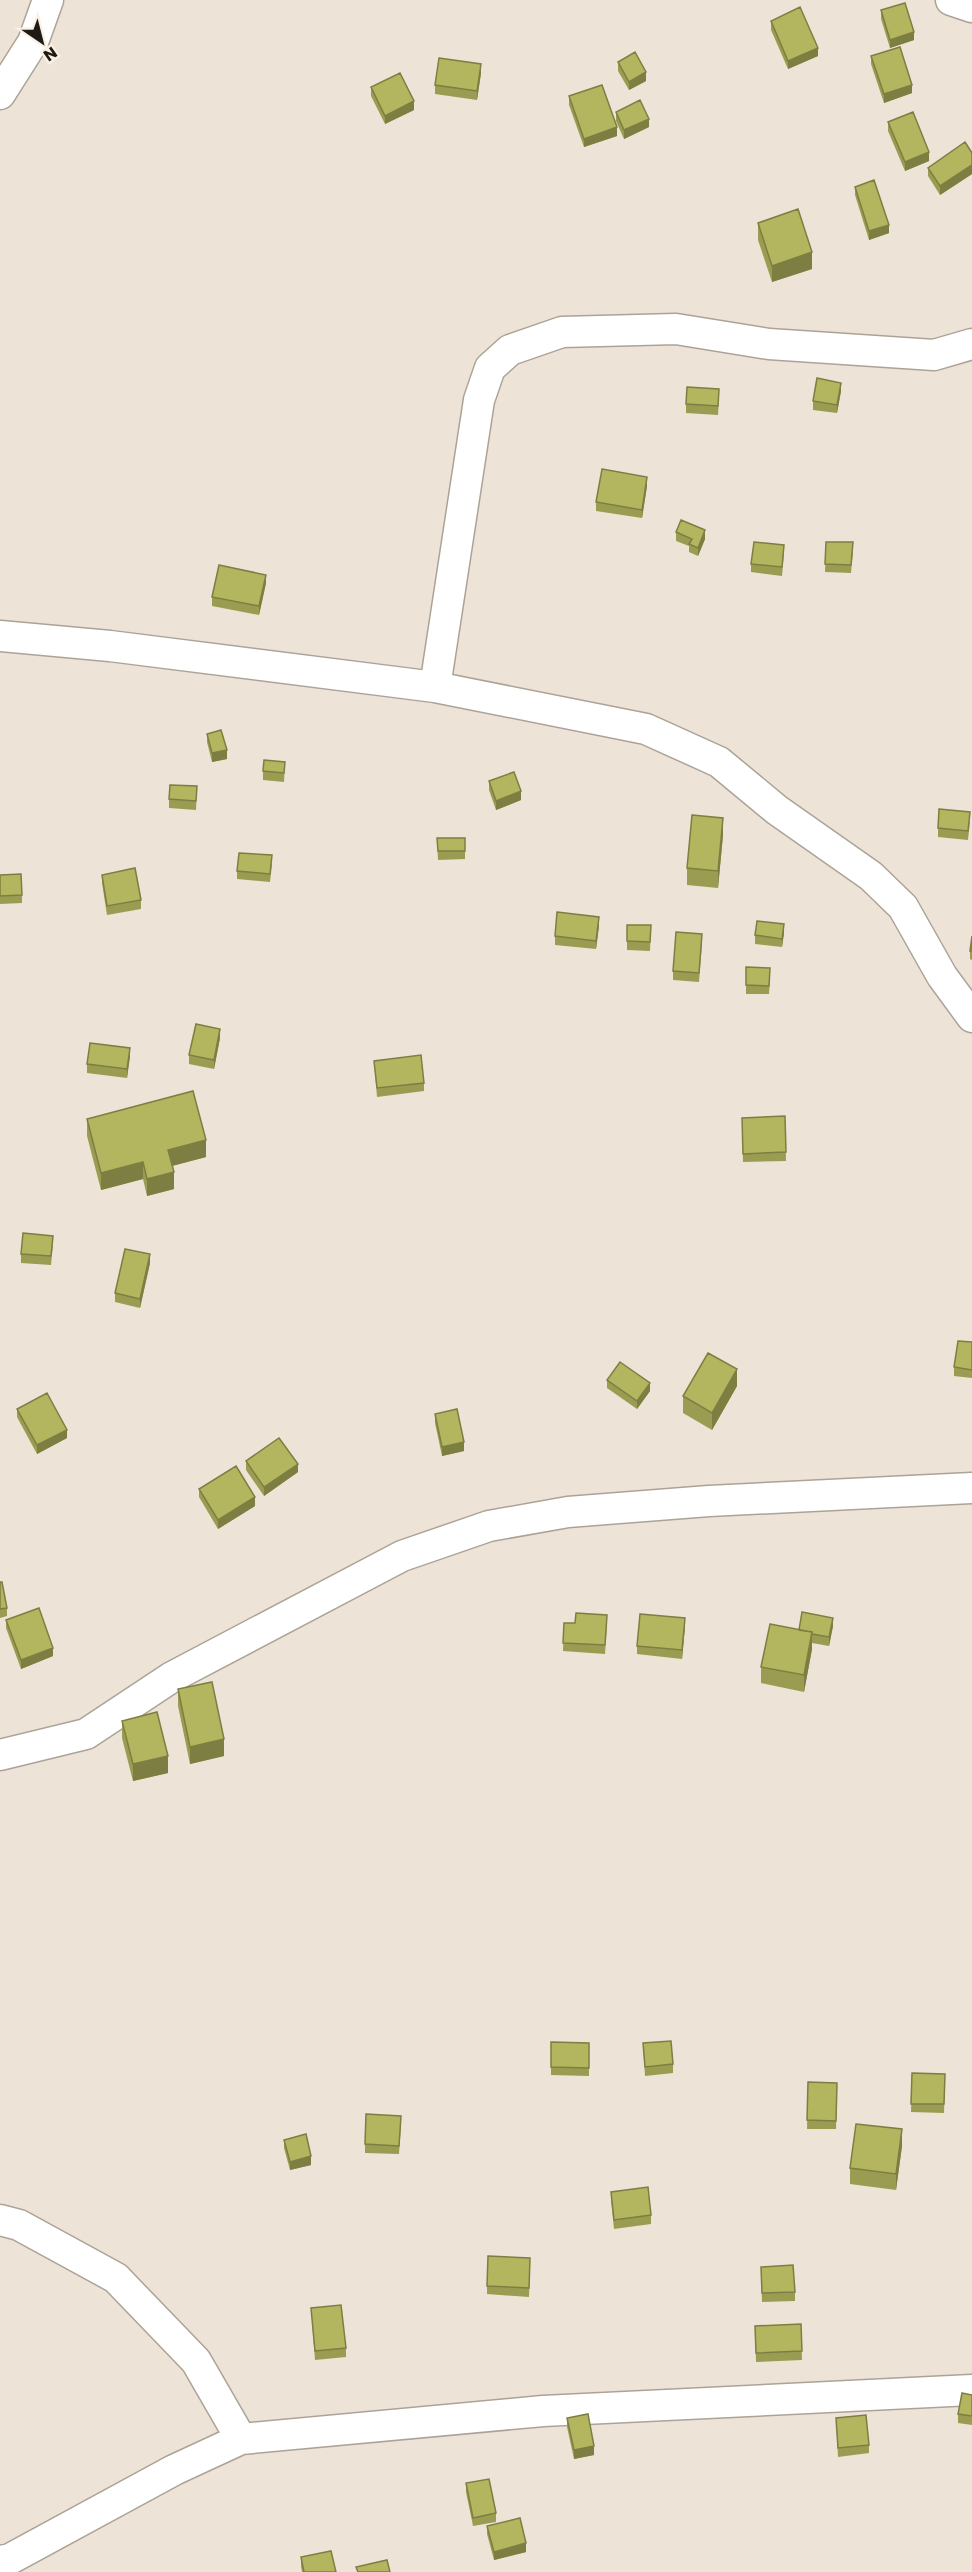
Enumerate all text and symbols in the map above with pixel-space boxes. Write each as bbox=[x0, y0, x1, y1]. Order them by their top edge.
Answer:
north arrow bbox=[12, 12, 72, 72]
text: N bbox=[39, 41, 62, 67]

